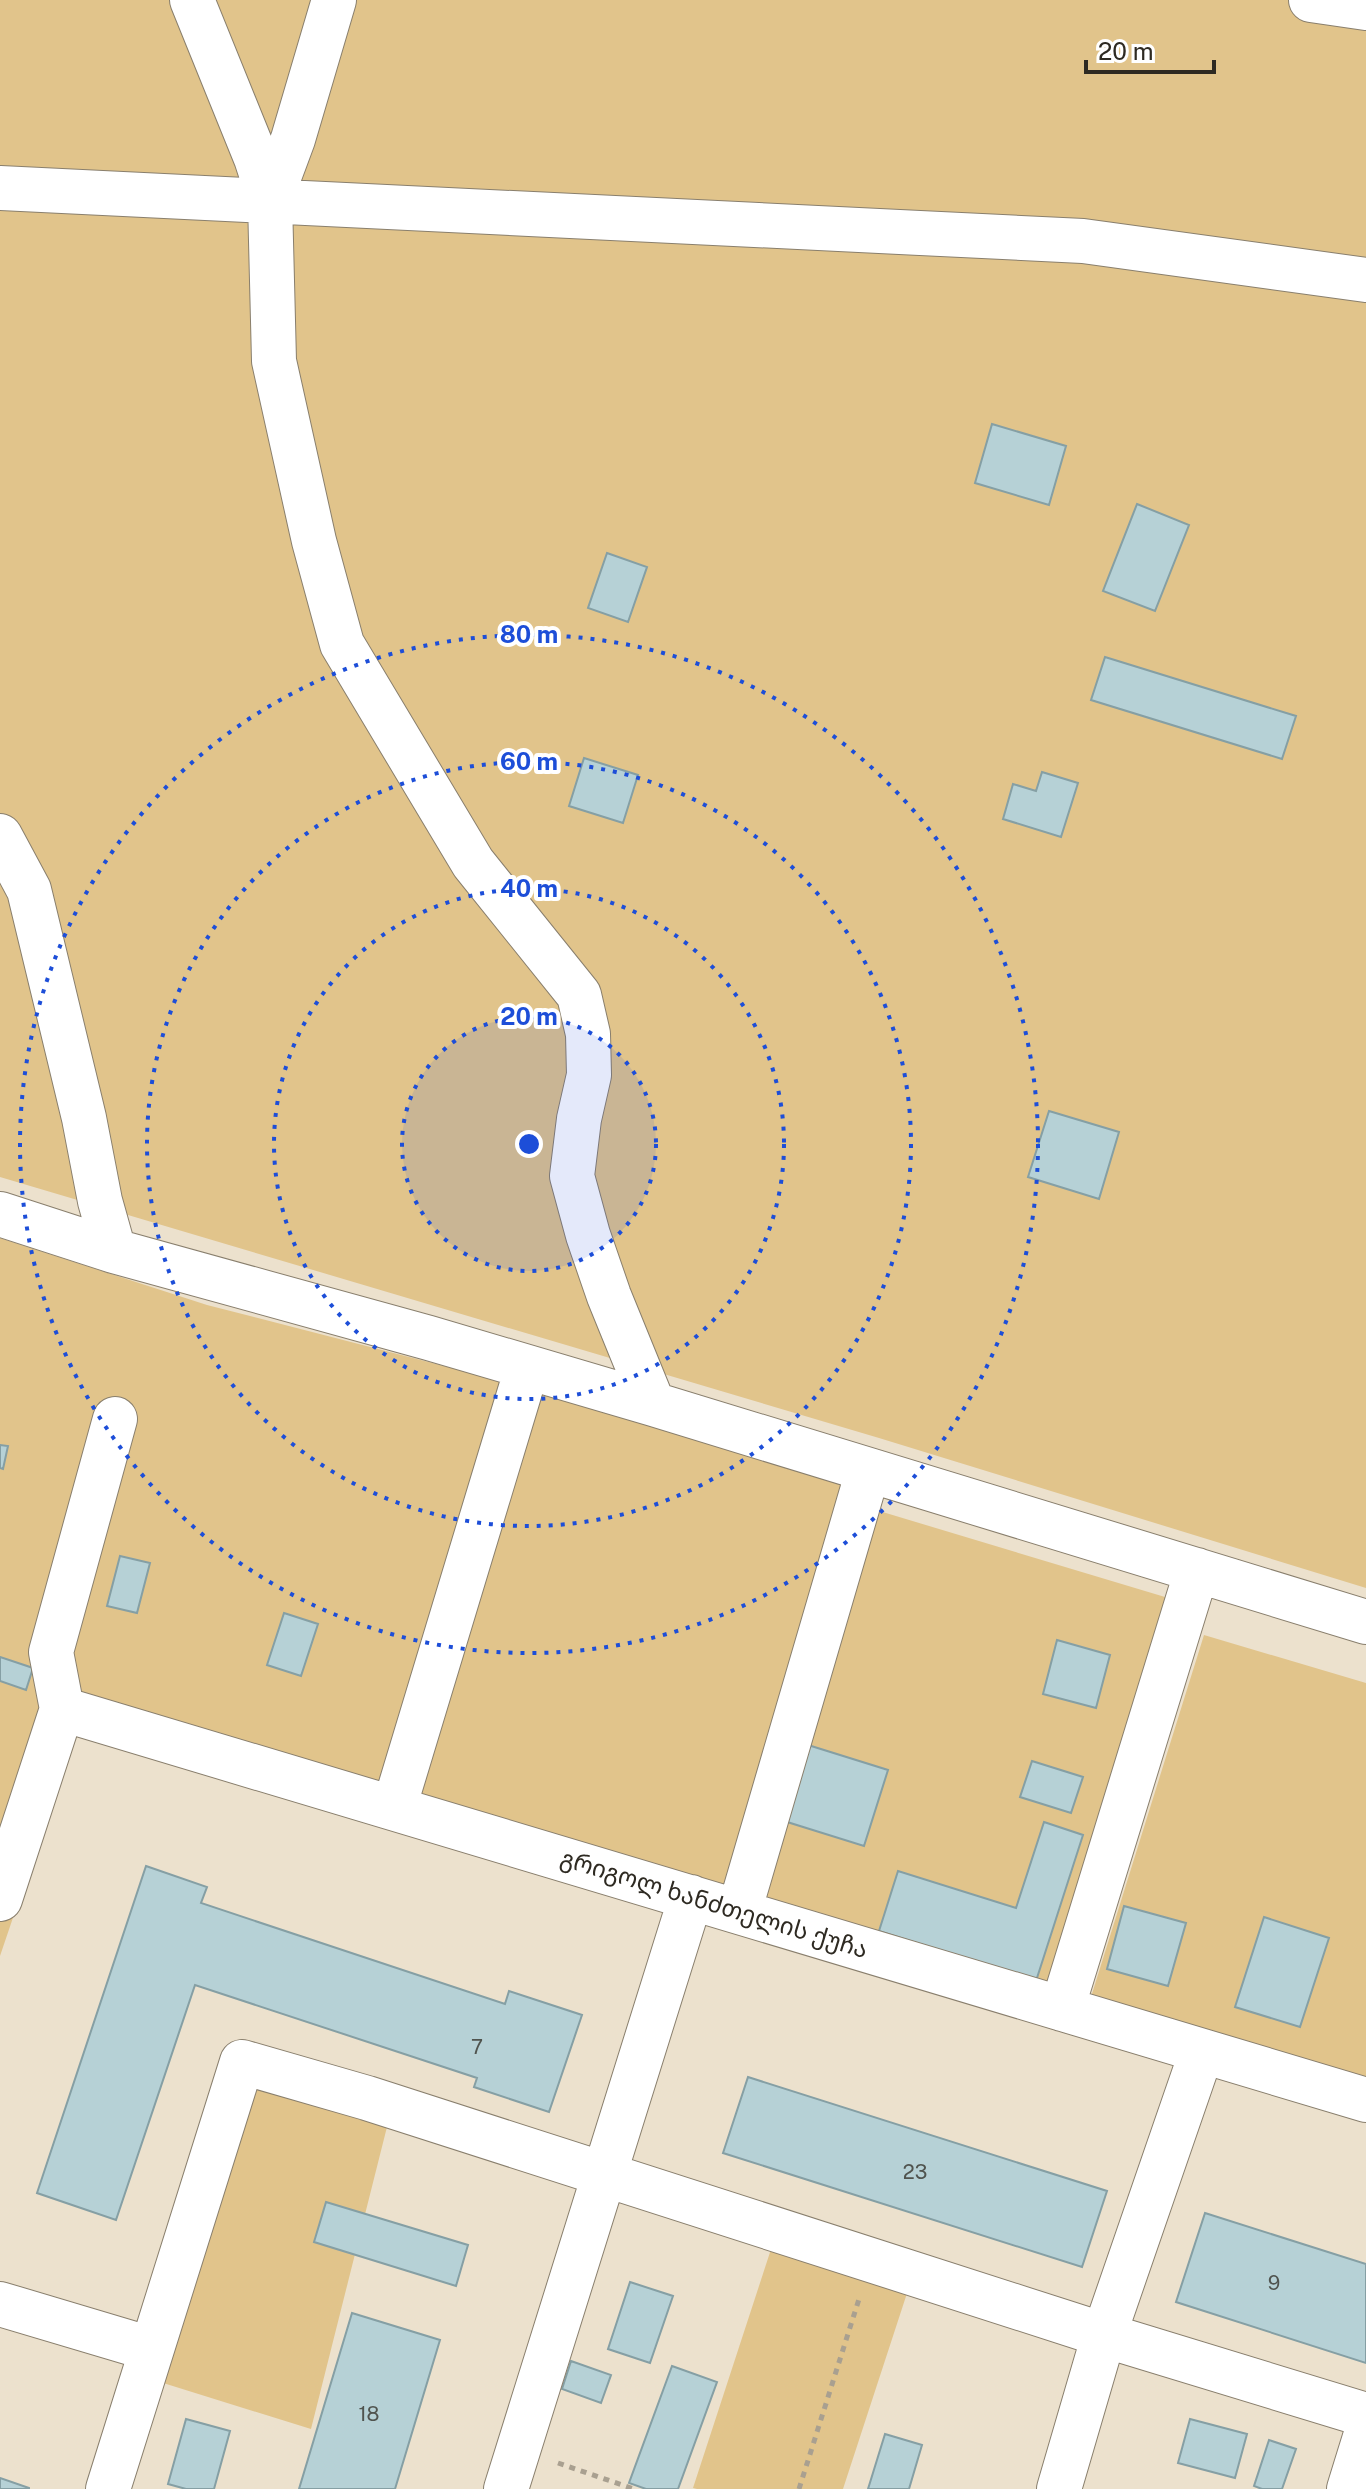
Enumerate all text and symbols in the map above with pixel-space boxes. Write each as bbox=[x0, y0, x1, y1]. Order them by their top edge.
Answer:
scale bar bbox=[1086, 24, 1214, 74]
text: 20 m bbox=[1098, 37, 1154, 65]
text: 80 m bbox=[500, 620, 558, 648]
text: 60 m bbox=[500, 747, 558, 775]
text: 40 m bbox=[500, 874, 558, 902]
text: 20 m bbox=[500, 1002, 558, 1030]
centre of rings bbox=[515, 1130, 543, 1158]
street label: გრიგოლ ხანძთელის ქუჩა bbox=[557, 1843, 871, 1964]
house number: 7 bbox=[471, 2035, 483, 2059]
house number: 23 bbox=[903, 2160, 927, 2184]
house number: 9 bbox=[1268, 2271, 1280, 2295]
house number: 18 bbox=[358, 2402, 380, 2426]

